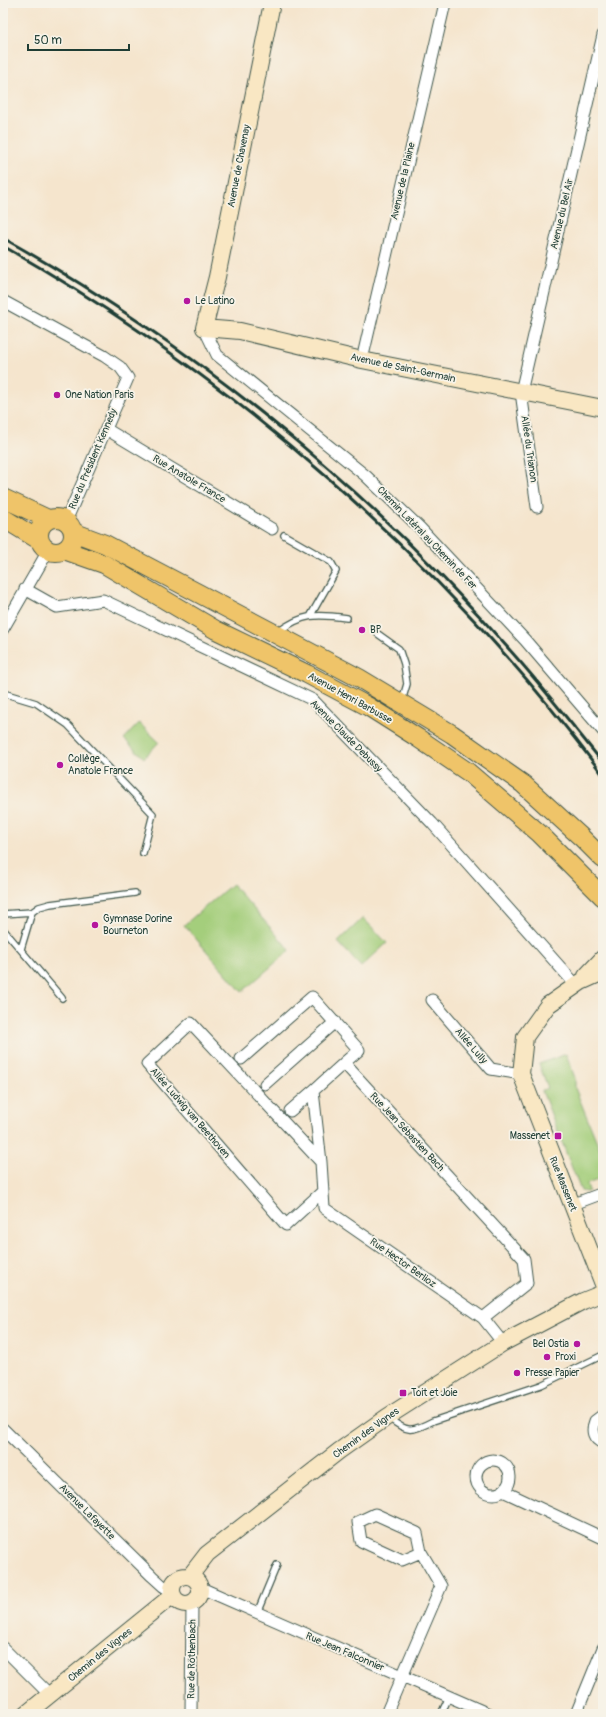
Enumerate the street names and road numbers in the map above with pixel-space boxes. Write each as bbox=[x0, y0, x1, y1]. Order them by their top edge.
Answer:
street label: Avenue de Chavenay bbox=[225, 123, 253, 209]
street label: Avenue de la Plaine bbox=[388, 141, 418, 221]
street label: Avenue du Bel Air bbox=[548, 177, 576, 250]
street label: Avenue de Saint-Germain bbox=[349, 351, 457, 385]
street label: Rue du Président Kennedy bbox=[66, 406, 120, 511]
street label: Allée du Trianon bbox=[518, 415, 540, 484]
street label: Rue Anatole France bbox=[150, 453, 228, 506]
street label: Chemin Latéral au Chemin de Fer bbox=[375, 484, 480, 592]
street label: Avenue Henri Barbusse bbox=[306, 670, 394, 726]
street label: Avenue Claude Debussy bbox=[307, 697, 385, 775]
street label: Allée Lully bbox=[452, 1026, 490, 1067]
street label: Allée Ludwig van Beethoven bbox=[147, 1065, 233, 1161]
street label: Rue Jean Sébastien Bach bbox=[367, 1090, 447, 1174]
street label: Rue Massenet bbox=[547, 1155, 580, 1214]
street label: Rue Hector Berlioz bbox=[368, 1236, 438, 1290]
street label: Chemin des Vignes bbox=[331, 1405, 402, 1461]
street label: Avenue Lafayette bbox=[57, 1482, 117, 1542]
street label: Rue de Röthenbach bbox=[185, 1619, 199, 1699]
street label: Chemin des Vignes bbox=[66, 1625, 135, 1684]
street label: Rue Jean Falconnier bbox=[304, 1630, 386, 1674]

